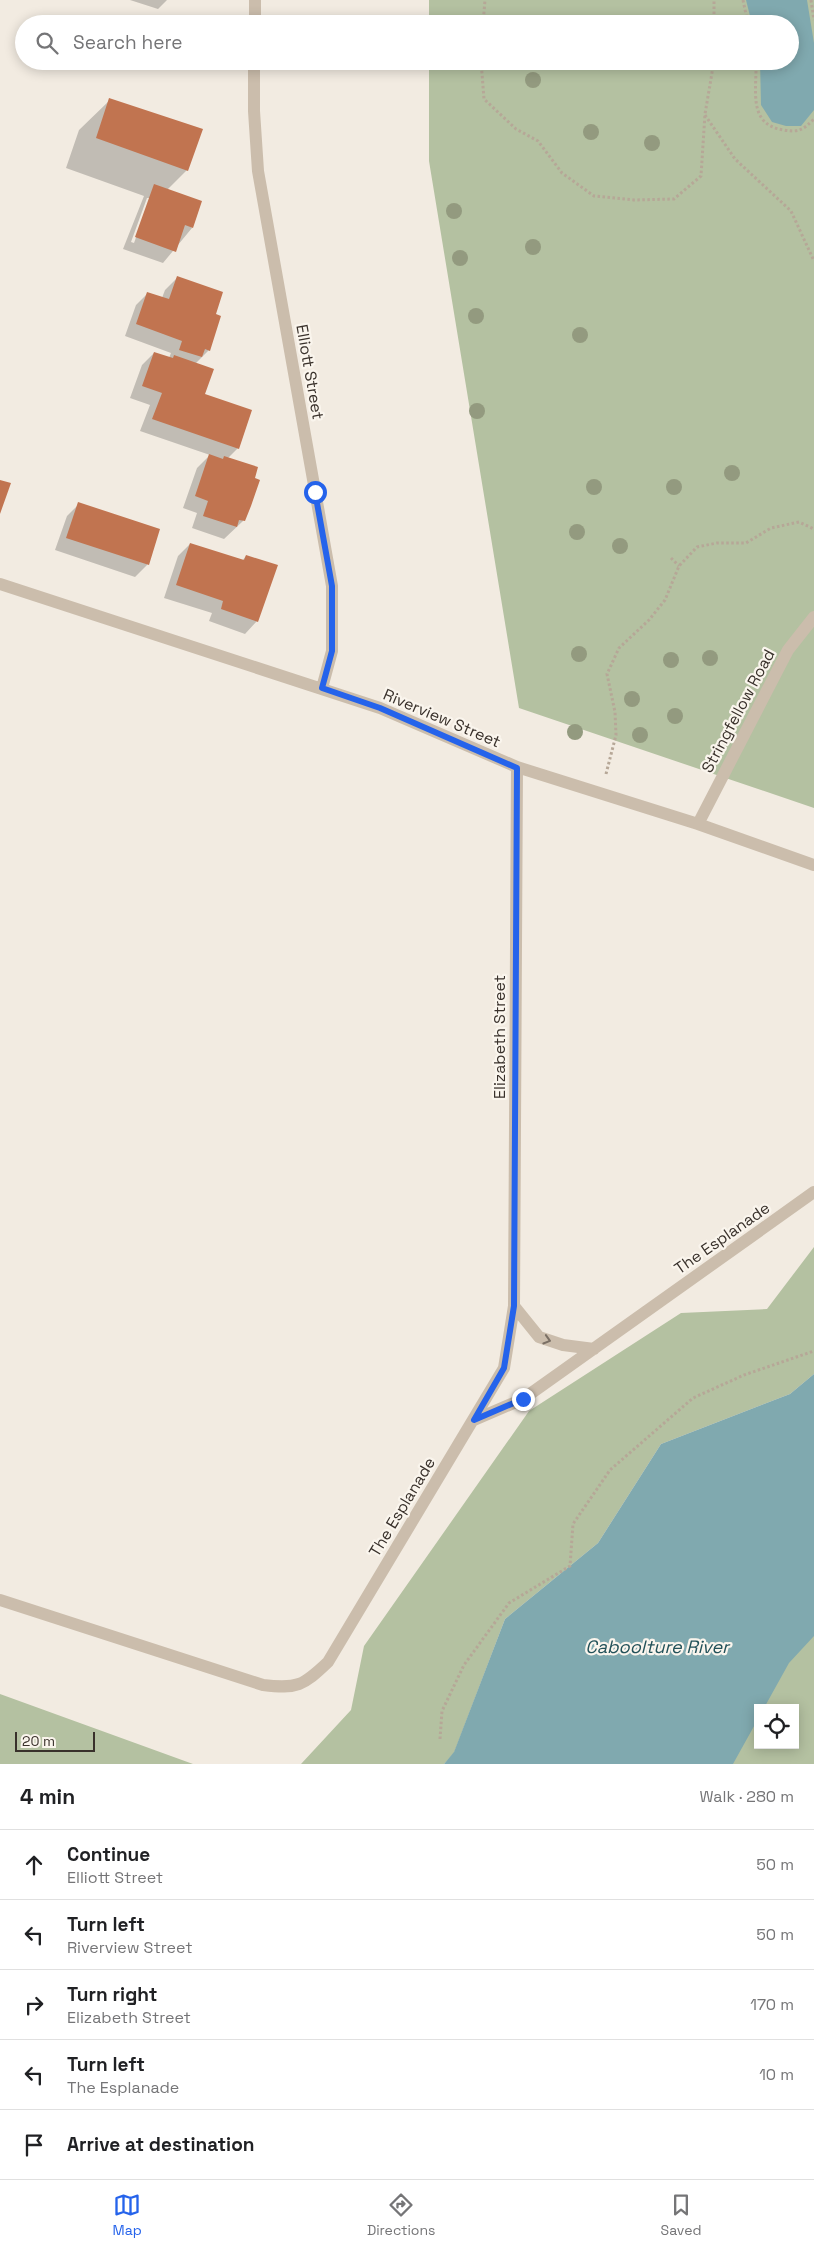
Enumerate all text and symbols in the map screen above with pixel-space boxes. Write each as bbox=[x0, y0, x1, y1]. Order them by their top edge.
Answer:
search box bbox=[15, 15, 799, 70]
icon: search bbox=[33, 29, 61, 57]
text: Search here bbox=[73, 30, 183, 55]
street label: Elliott Street bbox=[291, 323, 329, 421]
route start bbox=[304, 481, 327, 504]
street label: Stringfellow Road bbox=[697, 646, 779, 776]
street label: Riverview Street bbox=[380, 684, 504, 752]
street label: Elizabeth Street bbox=[489, 975, 510, 1099]
street label: The Esplanade bbox=[670, 1197, 774, 1279]
one-way arrow bbox=[542, 1334, 551, 1344]
route end bbox=[512, 1388, 535, 1411]
street label: The Esplanade bbox=[364, 1453, 440, 1561]
water label: Caboolture River bbox=[585, 1635, 731, 1658]
map controls bbox=[754, 1704, 799, 1749]
button: locate bbox=[754, 1704, 799, 1749]
scale bar bbox=[15, 1729, 95, 1752]
text: 20 m bbox=[22, 1732, 55, 1750]
text: 4 min bbox=[20, 1783, 75, 1810]
text: Walk · 280 m bbox=[699, 1786, 794, 1807]
text: Continue bbox=[67, 1842, 150, 1867]
icon: ahead bbox=[20, 1851, 48, 1879]
text: 50 m bbox=[756, 1854, 794, 1875]
text: Elliott Street bbox=[67, 1867, 163, 1888]
text: Turn left bbox=[67, 1912, 145, 1937]
icon: left bbox=[20, 1921, 48, 1949]
text: 50 m bbox=[756, 1924, 794, 1945]
text: Riverview Street bbox=[67, 1937, 193, 1958]
text: Turn right bbox=[67, 1982, 157, 2007]
icon: right bbox=[20, 1991, 48, 2019]
text: 170 m bbox=[750, 1994, 794, 2015]
text: Elizabeth Street bbox=[67, 2007, 191, 2028]
text: Turn left bbox=[67, 2052, 145, 2077]
icon: left bbox=[20, 2061, 48, 2089]
text: 10 m bbox=[759, 2064, 794, 2085]
text: The Esplanade bbox=[67, 2077, 179, 2098]
icon: arrive bbox=[20, 2131, 48, 2159]
text: Arrive at destination bbox=[67, 2132, 255, 2157]
tab: Map bbox=[113, 2191, 142, 2239]
tab: Directions bbox=[367, 2191, 435, 2239]
tab: Saved bbox=[661, 2191, 701, 2239]

